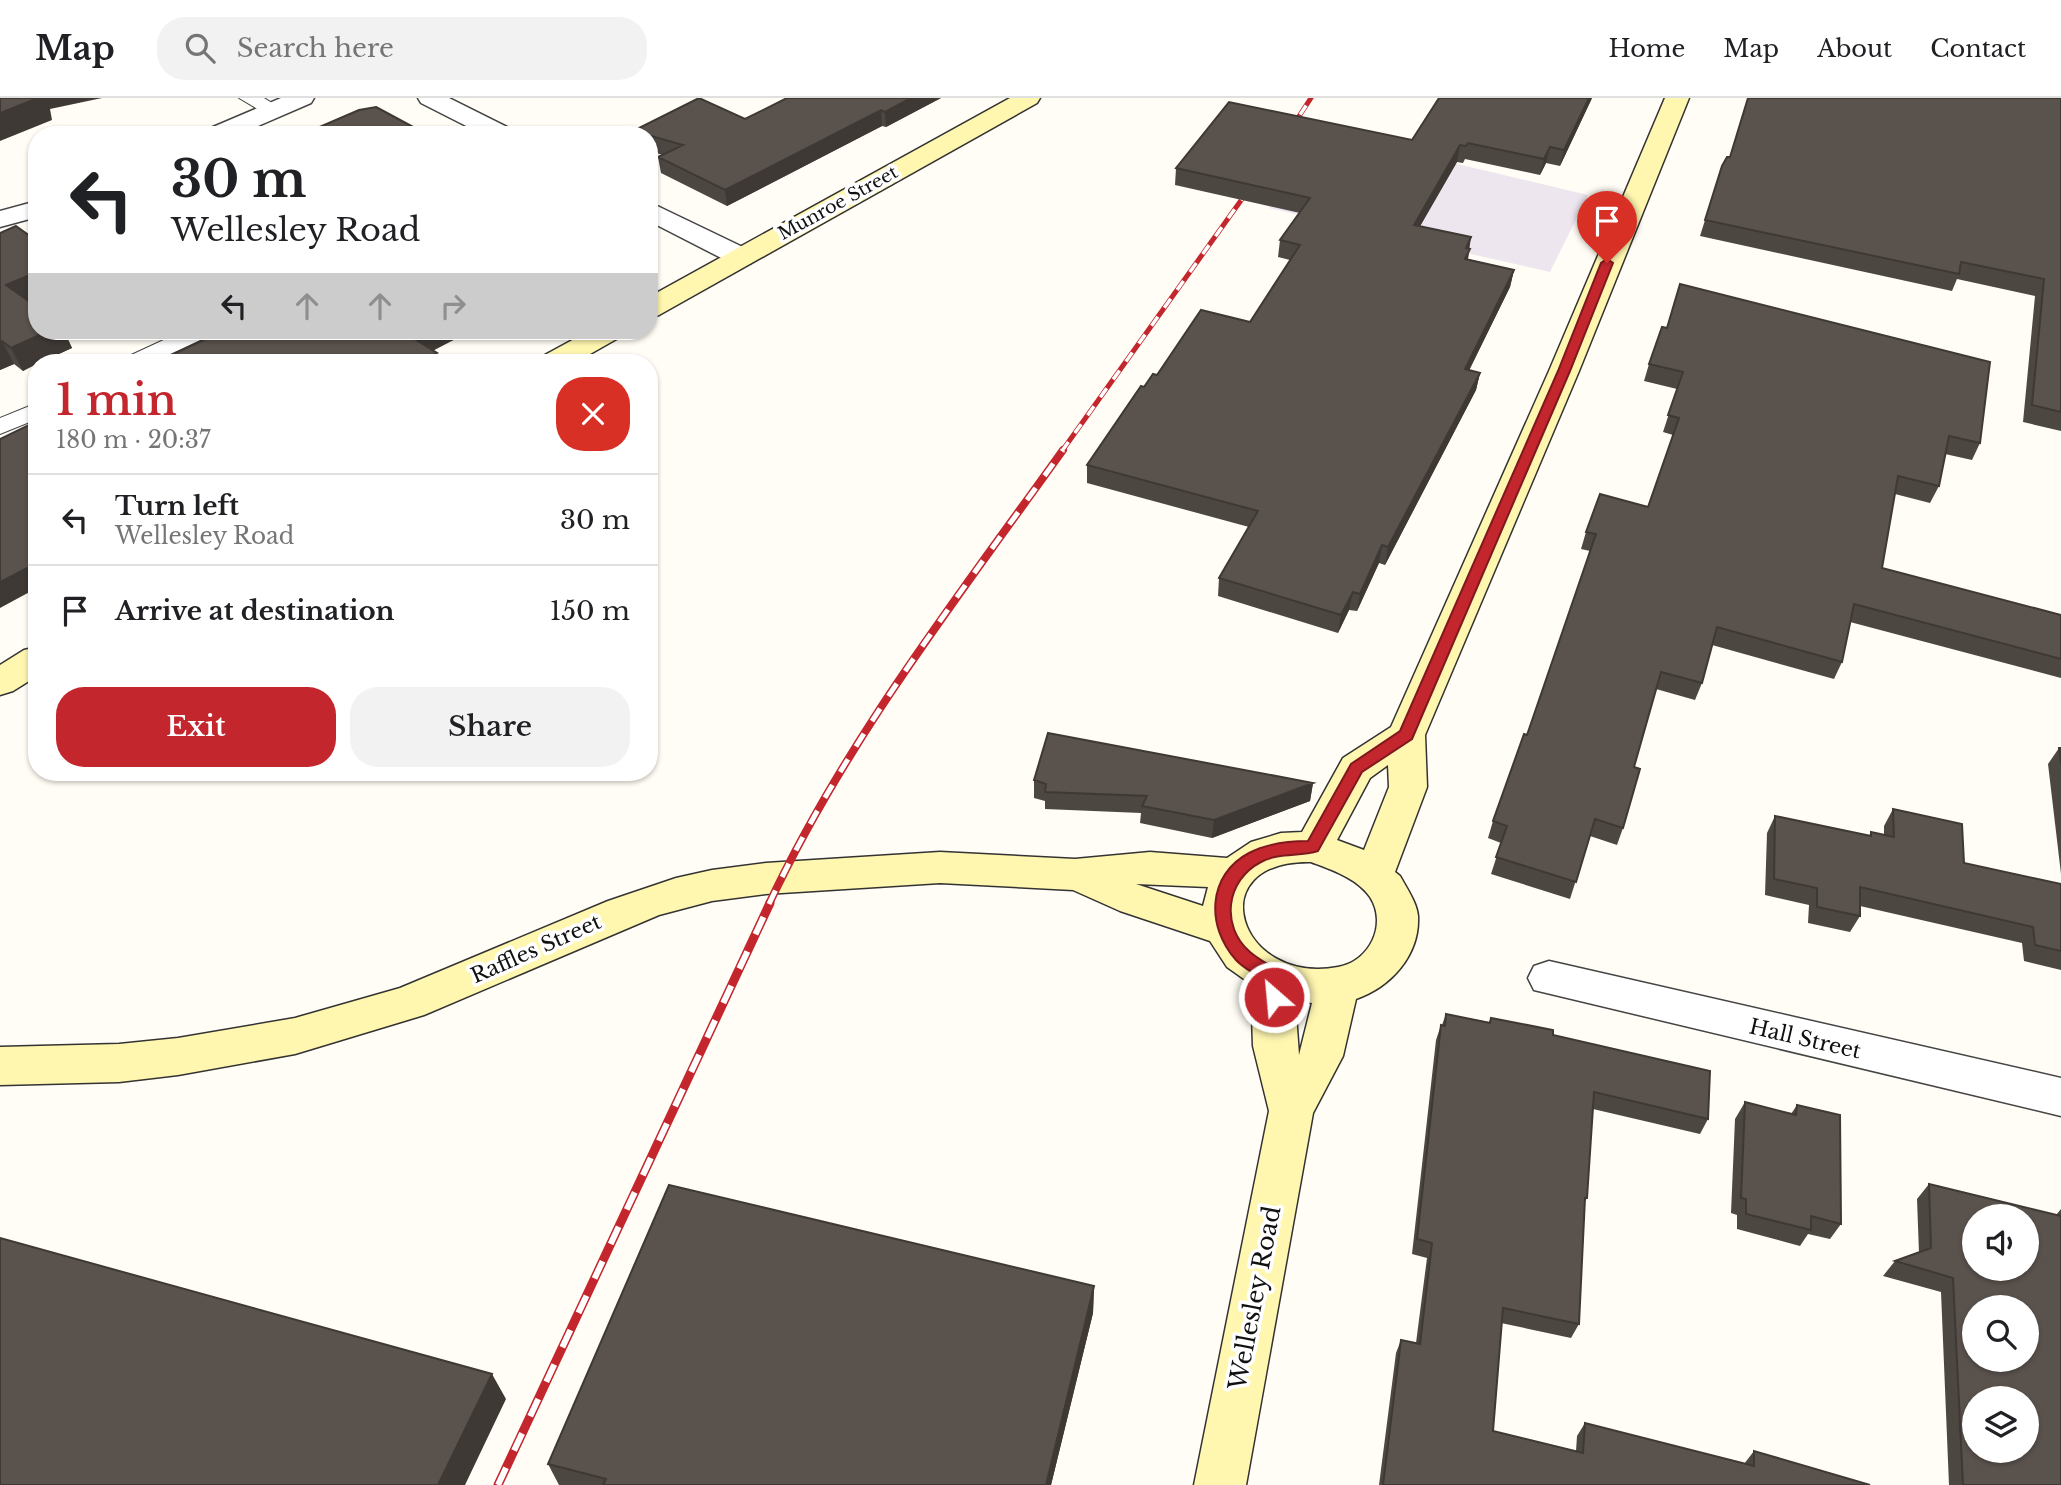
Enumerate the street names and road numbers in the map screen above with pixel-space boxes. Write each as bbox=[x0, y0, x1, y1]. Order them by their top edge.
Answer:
street label: Munroe Street bbox=[774, 161, 902, 245]
street label: Raffles Street bbox=[467, 909, 605, 989]
street label: Hall Street bbox=[1747, 1014, 1863, 1064]
street label: Wellesley Road bbox=[1222, 1203, 1287, 1393]

